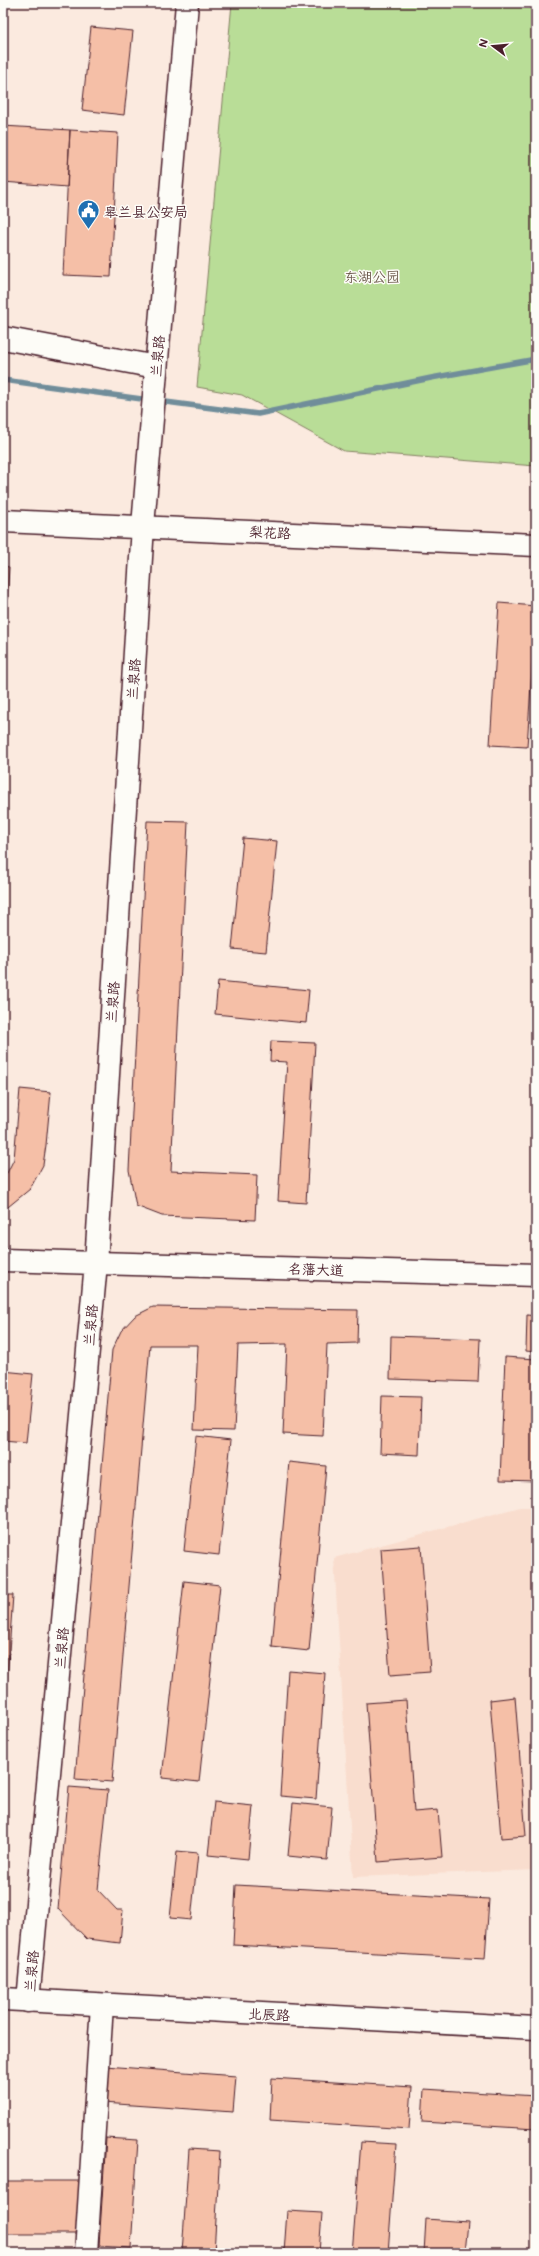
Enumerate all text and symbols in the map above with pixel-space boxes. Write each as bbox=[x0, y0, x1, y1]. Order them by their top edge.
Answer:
north arrow bbox=[473, 26, 513, 66]
text: N bbox=[475, 37, 491, 49]
public building icon: 皋兰县公安局 bbox=[76, 198, 102, 231]
place label: 皋兰县公安局 bbox=[104, 202, 188, 221]
park label: 东湖公园 bbox=[344, 267, 400, 286]
street label: 兰泉路 bbox=[146, 334, 168, 378]
street label: 梨花路 bbox=[249, 521, 291, 543]
street label: 兰泉路 bbox=[122, 657, 144, 701]
street label: 兰泉路 bbox=[101, 980, 123, 1024]
street label: 名藩大道 bbox=[288, 1259, 344, 1279]
street label: 兰泉路 bbox=[79, 1303, 101, 1347]
street label: 兰泉路 bbox=[50, 1626, 72, 1670]
street label: 兰泉路 bbox=[20, 1949, 42, 1993]
street label: 北辰路 bbox=[248, 2003, 290, 2025]

